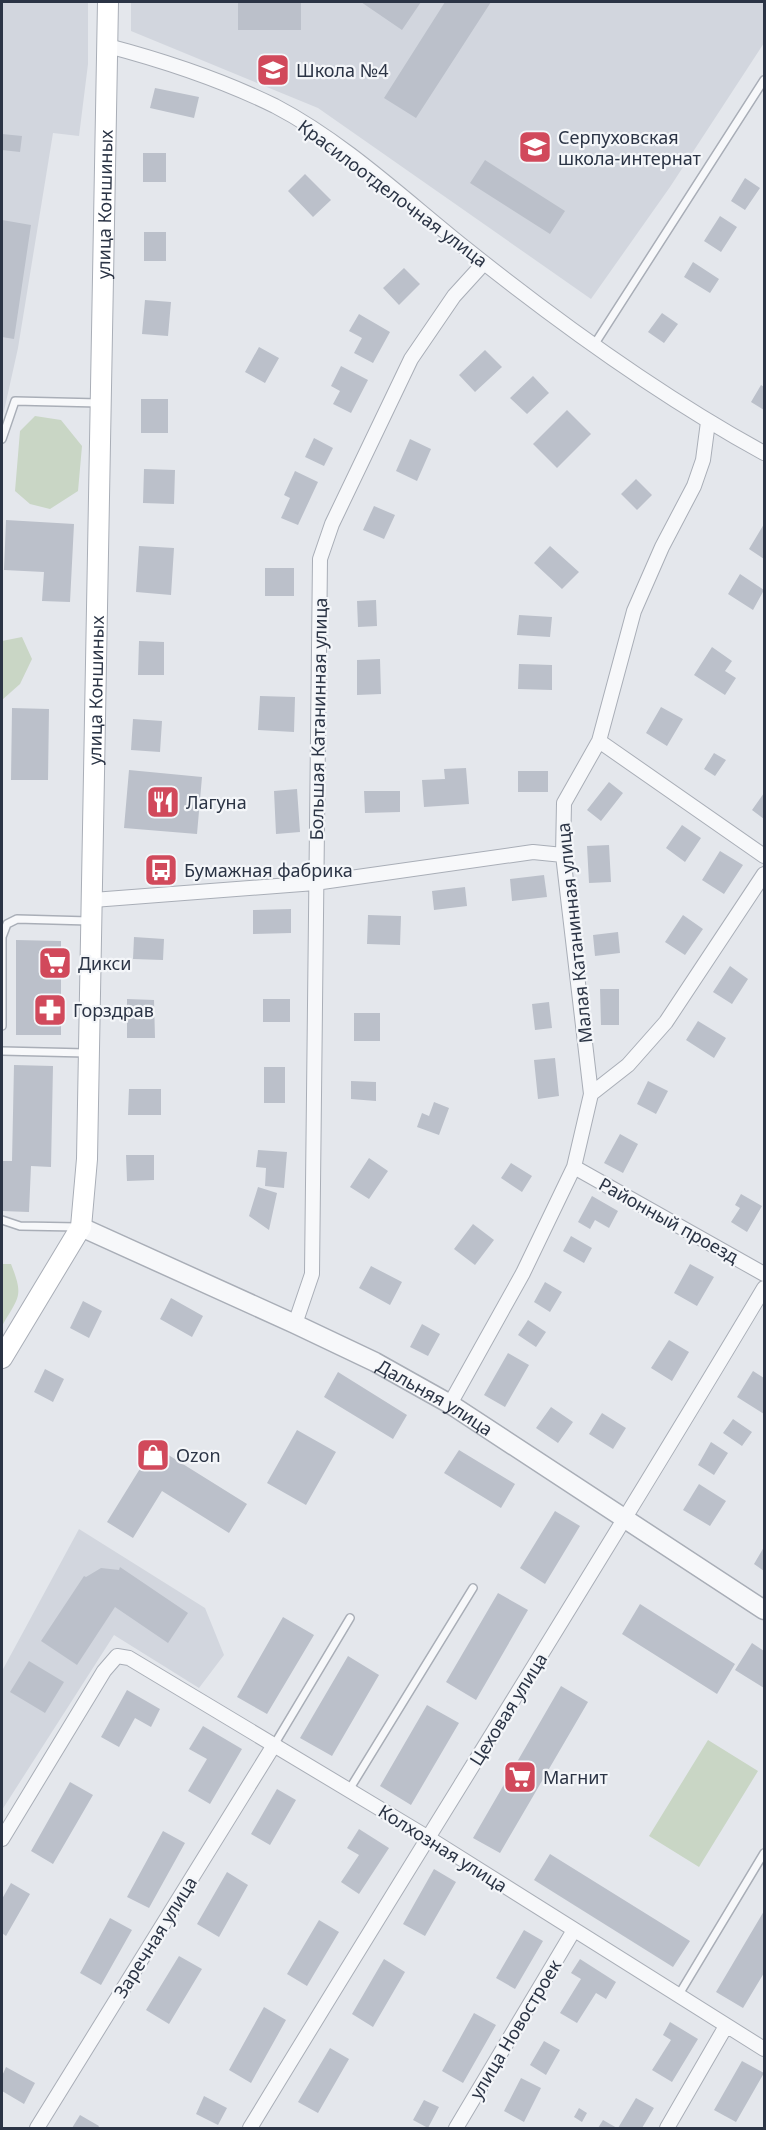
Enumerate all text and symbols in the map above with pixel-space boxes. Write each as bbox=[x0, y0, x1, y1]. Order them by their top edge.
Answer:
school or university icon: Школа №4 bbox=[255, 52, 291, 88]
place label: Школа №4 bbox=[296, 58, 388, 82]
street label: Красилоотделочная улица bbox=[293, 114, 493, 272]
place label: Серпуховская школа-интернат bbox=[558, 125, 702, 170]
street label: улица Коншиных bbox=[91, 129, 118, 279]
school or university icon: Серпуховская школа-интернат bbox=[517, 129, 553, 165]
street label: Большая Катанинная улица bbox=[304, 597, 332, 841]
street label: улица Коншиных bbox=[82, 614, 109, 765]
restaurant icon: Лагуна bbox=[145, 784, 181, 820]
place label: Лагуна bbox=[186, 790, 247, 814]
street label: Малая Катанинная улица bbox=[550, 822, 598, 1044]
bus stop icon: Бумажная фабрика bbox=[143, 852, 179, 888]
place label: Бумажная фабрика bbox=[184, 858, 353, 882]
supermarket icon: Дикси bbox=[37, 945, 73, 981]
place label: Дикси bbox=[78, 951, 132, 975]
pharmacy icon: Горздрав bbox=[32, 992, 68, 1028]
place label: Горздрав bbox=[73, 998, 154, 1022]
street label: Районный проезд bbox=[595, 1172, 743, 1268]
street label: Дальняя улица bbox=[373, 1353, 498, 1441]
shop icon: Ozon bbox=[135, 1437, 171, 1473]
place label: Ozon bbox=[176, 1443, 221, 1467]
street label: Цеховая улица bbox=[464, 1648, 552, 1770]
supermarket icon: Магнит bbox=[502, 1759, 538, 1795]
place label: Магнит bbox=[543, 1765, 608, 1789]
street label: Колхозная улица bbox=[374, 1799, 512, 1897]
street label: Заречная улица bbox=[108, 1872, 202, 2002]
street label: улица Новостроек bbox=[464, 1954, 566, 2103]

